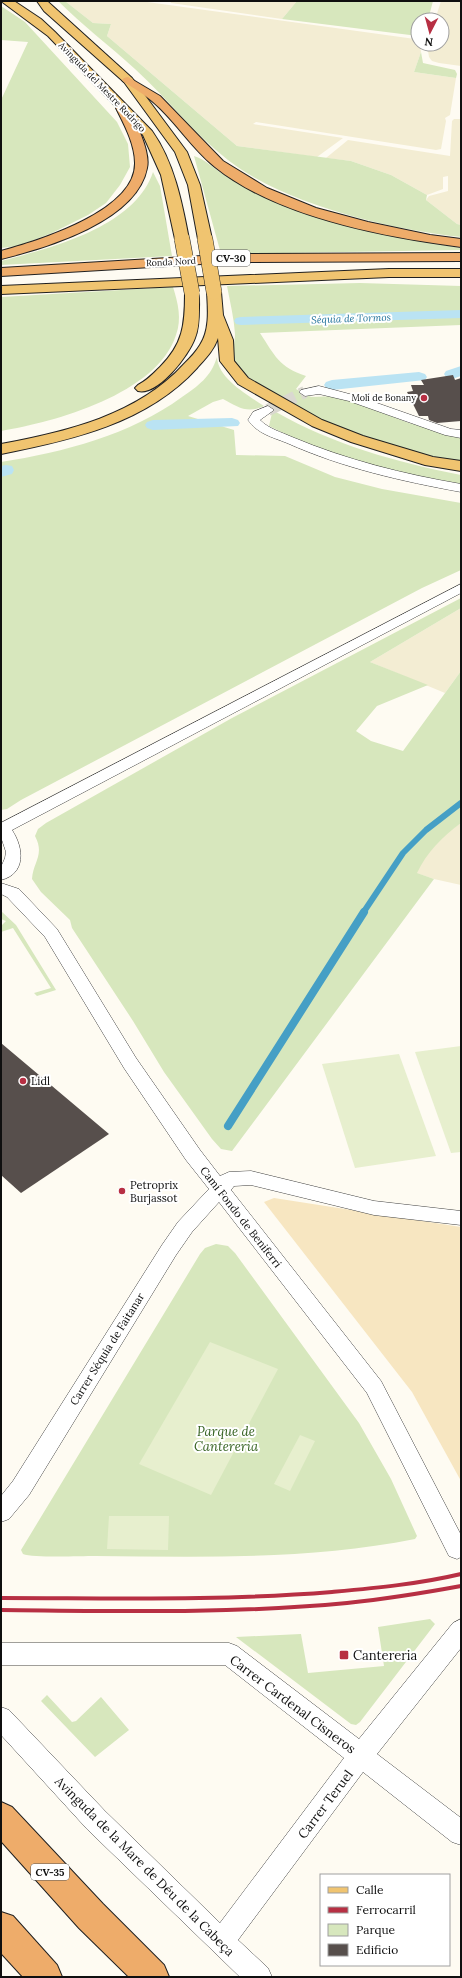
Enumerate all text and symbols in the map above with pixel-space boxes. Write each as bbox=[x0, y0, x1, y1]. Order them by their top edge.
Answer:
north arrow bbox=[410, 12, 450, 52]
text: N bbox=[424, 34, 434, 49]
street label: Avinguda del Mestre Rodrigo bbox=[56, 39, 148, 134]
road number: CV-30 bbox=[212, 250, 250, 266]
street label: Ronda Nord bbox=[146, 255, 197, 268]
water label: Séquia de Tormos bbox=[311, 311, 391, 326]
place label: Molí de Bonany bbox=[351, 392, 416, 403]
marker: Molí de Bonany bbox=[419, 393, 429, 403]
place label: Lidl bbox=[31, 1074, 50, 1088]
marker: Lidl bbox=[18, 1076, 28, 1086]
street label: Camí Fondo de Beniferri bbox=[197, 1164, 285, 1270]
place label: Petroprix Burjassot bbox=[130, 1178, 178, 1205]
marker: Petroprix Burjassot bbox=[117, 1186, 127, 1196]
street label: Carrer Séquia de Faitanar bbox=[67, 1290, 148, 1408]
park label: Parque de Cantereria bbox=[194, 1423, 259, 1455]
place label: Cantereria bbox=[353, 1647, 418, 1664]
marker: Cantereria bbox=[338, 1649, 350, 1661]
street label: Carrer Cardenal Cisneros bbox=[226, 1651, 359, 1757]
street label: Carrer Teruel bbox=[294, 1766, 357, 1842]
street label: Avinguda de la Mare de Déu de la Cabeça bbox=[50, 1772, 238, 1960]
road number: CV-35 bbox=[31, 1864, 69, 1880]
legend bbox=[320, 1874, 450, 1966]
text: Calle bbox=[356, 1882, 384, 1897]
text: Ferrocarril bbox=[356, 1902, 416, 1917]
text: Parque bbox=[356, 1922, 396, 1937]
text: Edificio bbox=[356, 1942, 398, 1957]

